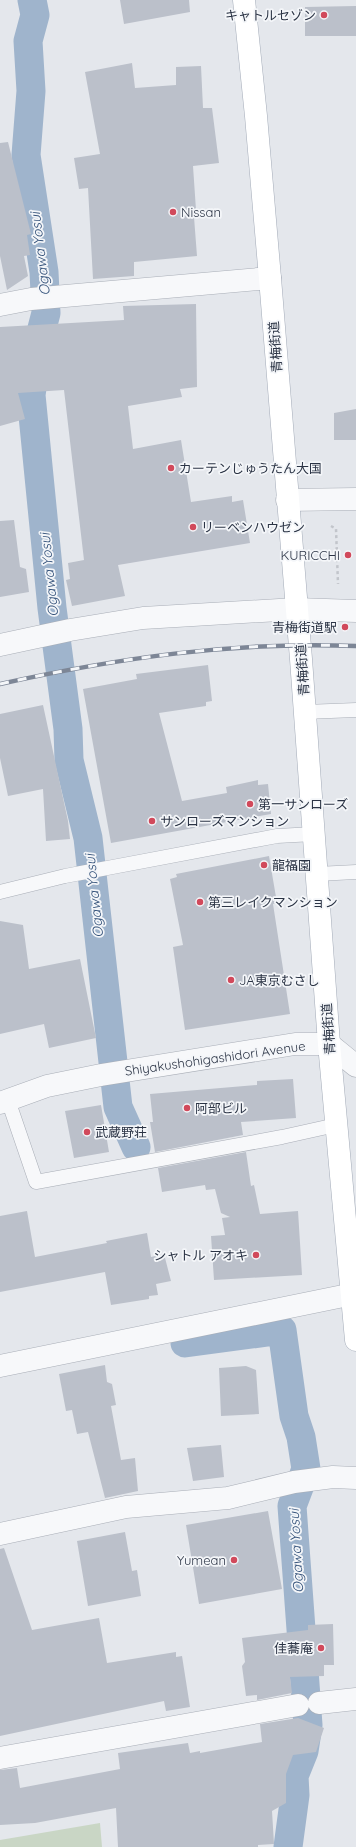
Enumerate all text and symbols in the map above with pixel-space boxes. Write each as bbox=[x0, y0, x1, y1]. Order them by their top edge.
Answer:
place label: キャトルセゾン bbox=[225, 7, 316, 23]
marker: キャトルセゾン bbox=[319, 10, 329, 20]
place label: Nissan bbox=[181, 204, 221, 220]
marker: Nissan bbox=[168, 207, 178, 217]
water label: Ogawa Yosui bbox=[26, 209, 54, 297]
street label: 青梅街道 bbox=[265, 320, 285, 374]
place label: カーテンじゅうたん大国 bbox=[179, 460, 322, 476]
marker: カーテンじゅうたん大国 bbox=[166, 463, 176, 473]
place label: リーベンハウゼン bbox=[201, 519, 305, 535]
marker: リーベンハウゼン bbox=[188, 522, 198, 532]
water label: Ogawa Yosui bbox=[35, 530, 62, 618]
place label: KURICCHI bbox=[281, 547, 340, 563]
marker: KURICCHI bbox=[343, 550, 353, 560]
place label: 青梅街道駅 bbox=[272, 619, 337, 635]
marker: 青梅街道駅 bbox=[340, 622, 350, 632]
street label: 青梅街道 bbox=[292, 643, 312, 697]
place label: 第一サンローズ bbox=[258, 796, 348, 812]
marker: 第一サンローズ bbox=[245, 799, 255, 809]
place label: サンローズマンション bbox=[160, 813, 289, 829]
marker: サンローズマンション bbox=[147, 816, 157, 826]
water label: Ogawa Yosui bbox=[80, 851, 107, 939]
place label: 龍福園 bbox=[272, 857, 311, 873]
marker: 龍福園 bbox=[259, 860, 269, 870]
place label: 第三レイクマンション bbox=[208, 894, 338, 910]
marker: 第三レイクマンション bbox=[195, 897, 205, 907]
place label: JA東京むさし bbox=[239, 972, 320, 988]
marker: JA東京むさし bbox=[226, 975, 236, 985]
street label: 青梅街道 bbox=[318, 1002, 338, 1056]
street label: Shiyakushohigashidori Avenue bbox=[124, 1037, 306, 1079]
place label: 阿部ビル bbox=[195, 1100, 247, 1116]
marker: 阿部ビル bbox=[182, 1103, 192, 1113]
place label: 武蔵野荘 bbox=[95, 1124, 147, 1140]
marker: 武蔵野荘 bbox=[82, 1127, 92, 1137]
place label: シャトル アオキ bbox=[153, 1247, 248, 1263]
marker: シャトル アオキ bbox=[251, 1250, 261, 1260]
water label: Ogawa Yosui bbox=[285, 1507, 307, 1593]
place label: Yumean bbox=[177, 1552, 226, 1568]
marker: Yumean bbox=[229, 1555, 239, 1565]
place label: 佳蕎庵 bbox=[274, 1640, 313, 1656]
marker: 佳蕎庵 bbox=[316, 1643, 326, 1653]

